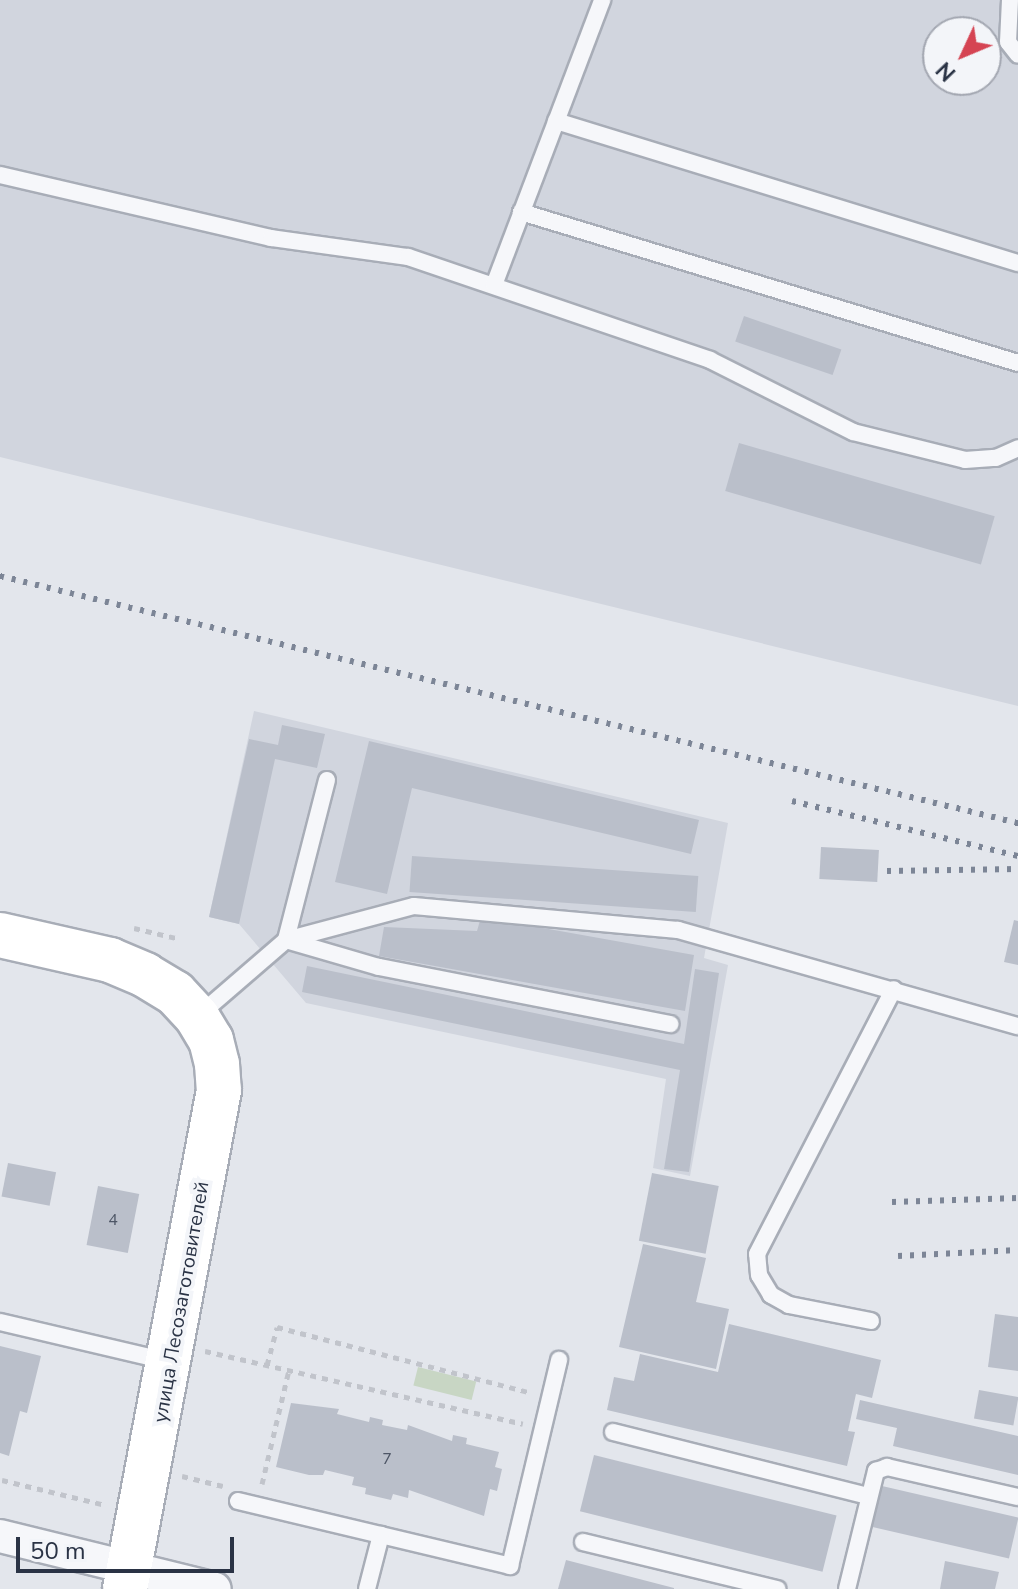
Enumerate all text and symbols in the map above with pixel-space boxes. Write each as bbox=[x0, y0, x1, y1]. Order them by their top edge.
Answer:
north arrow bbox=[922, 16, 1002, 96]
text: N bbox=[930, 55, 963, 88]
street label: улица Лесозаготовителей bbox=[148, 1179, 214, 1425]
house number: 4 bbox=[108, 1210, 118, 1230]
house number: 7 bbox=[382, 1449, 392, 1469]
scale bar bbox=[20, 1521, 238, 1571]
text: 50 m bbox=[30, 1535, 86, 1567]

